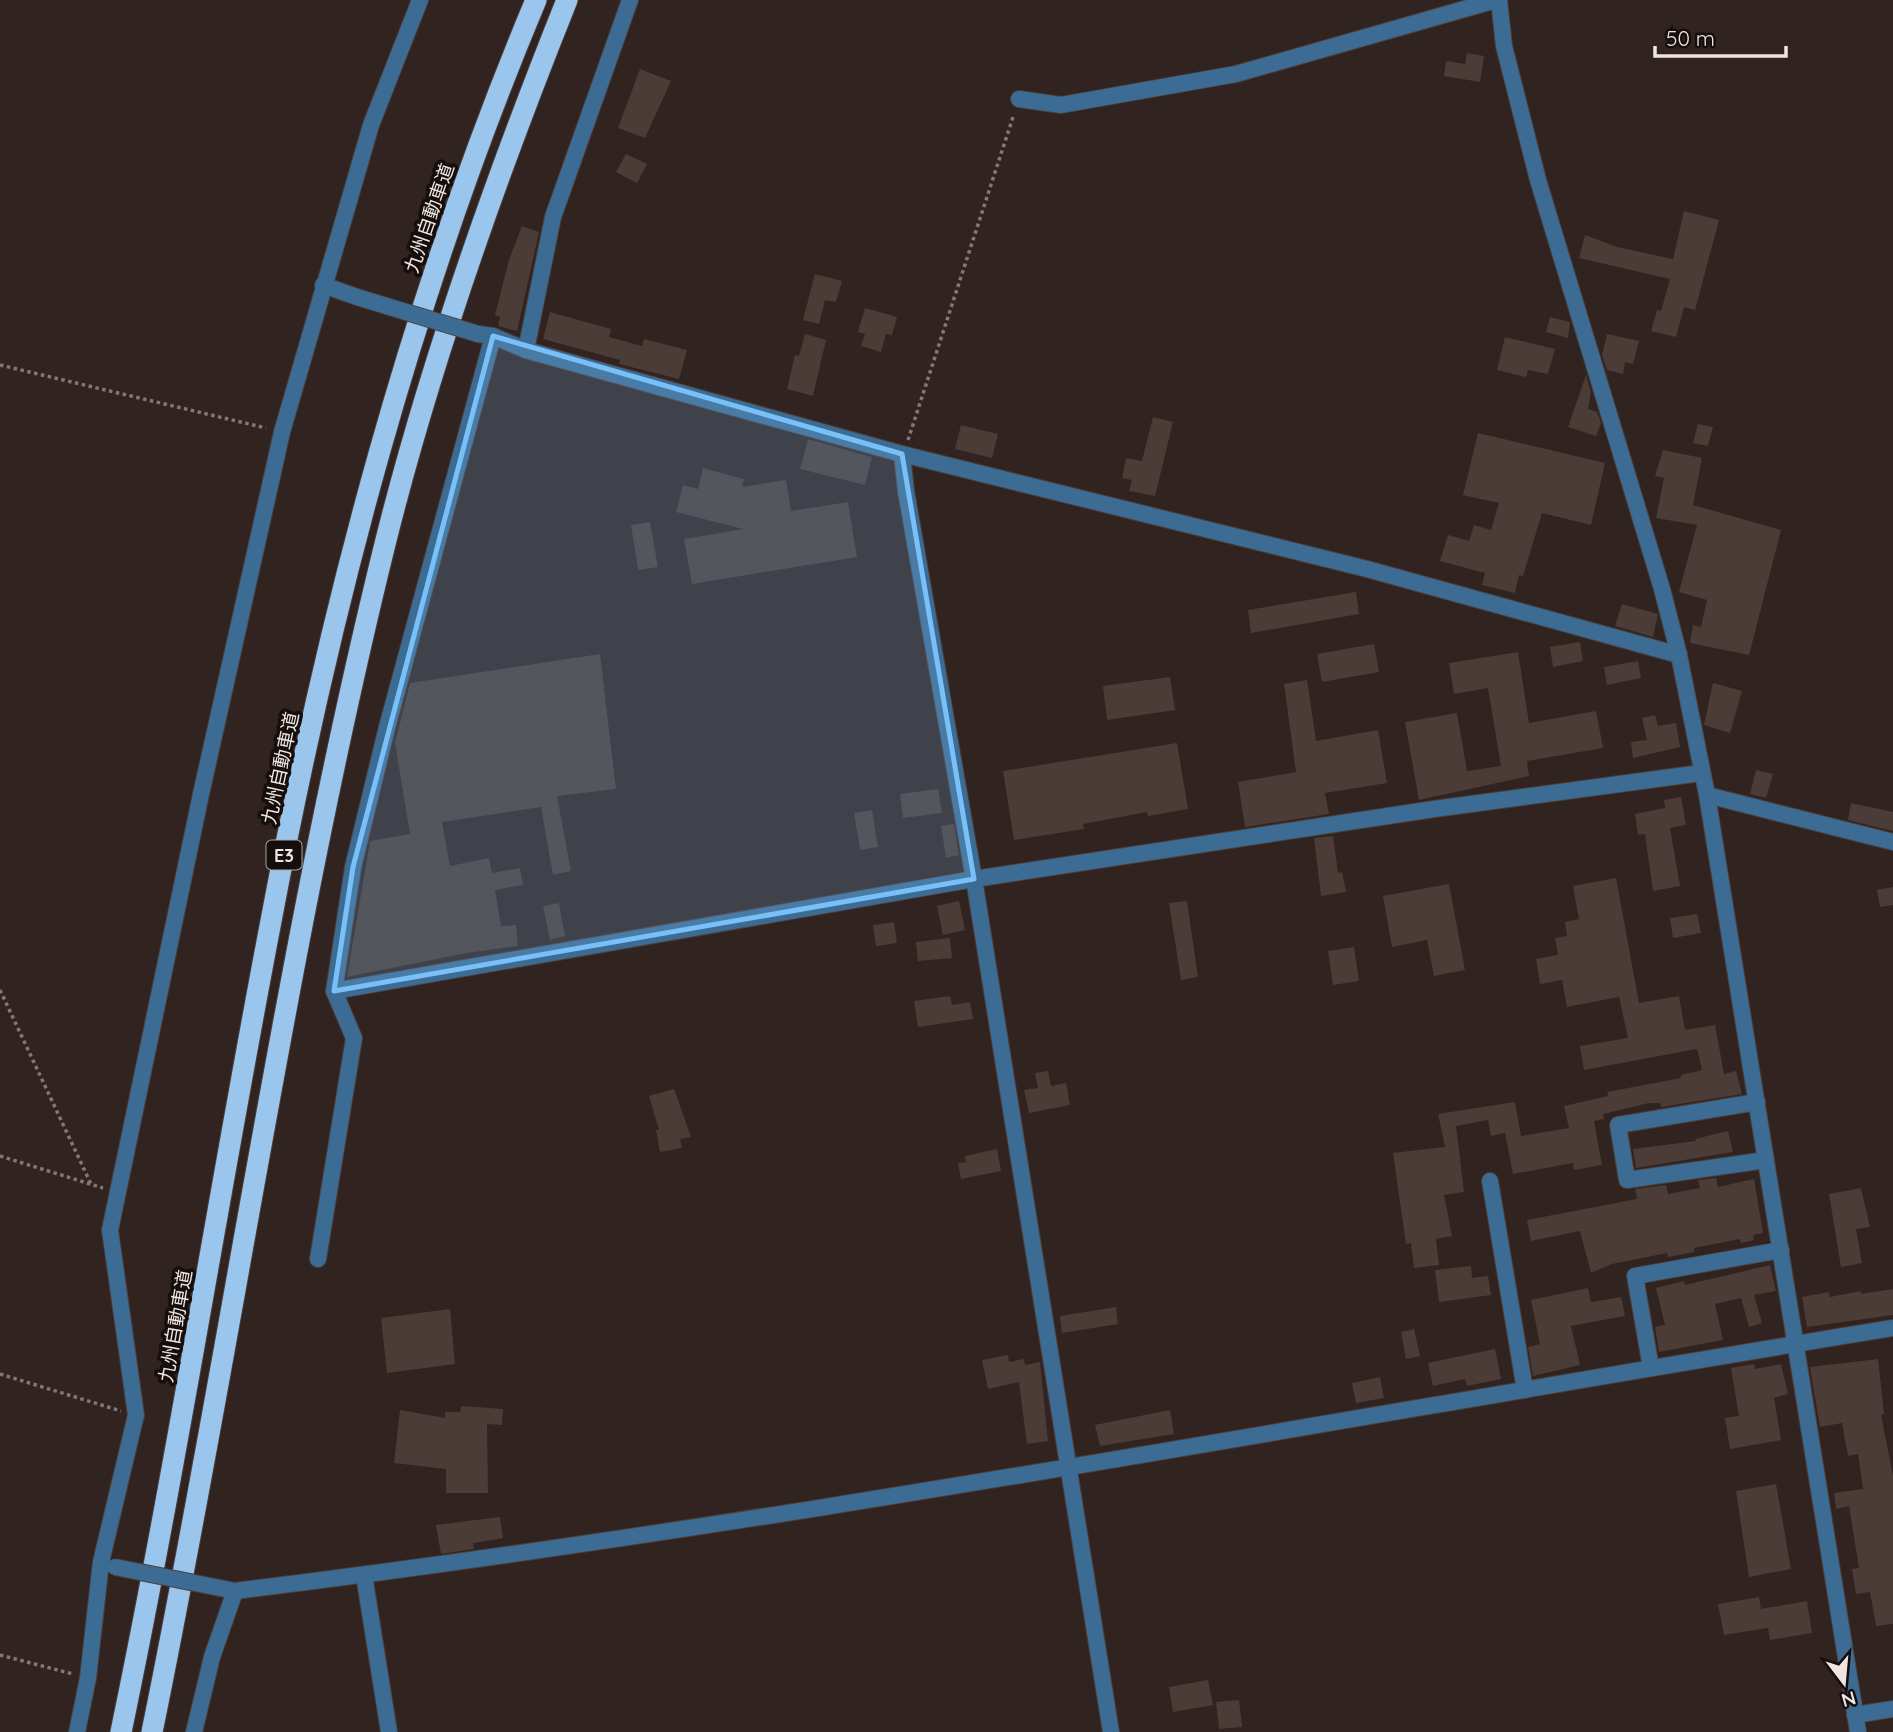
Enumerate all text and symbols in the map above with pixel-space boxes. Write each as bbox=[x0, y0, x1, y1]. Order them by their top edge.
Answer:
scale bar bbox=[1655, 14, 1786, 58]
text: 50 m bbox=[1666, 25, 1715, 51]
street label: 九州自動車道 bbox=[399, 160, 459, 276]
street label: 九州自動車道 bbox=[256, 710, 304, 826]
road number: E3 bbox=[266, 840, 302, 870]
street label: 九州自動車道 bbox=[153, 1268, 197, 1384]
north arrow bbox=[1809, 1648, 1879, 1718]
text: N bbox=[1839, 1686, 1859, 1713]

